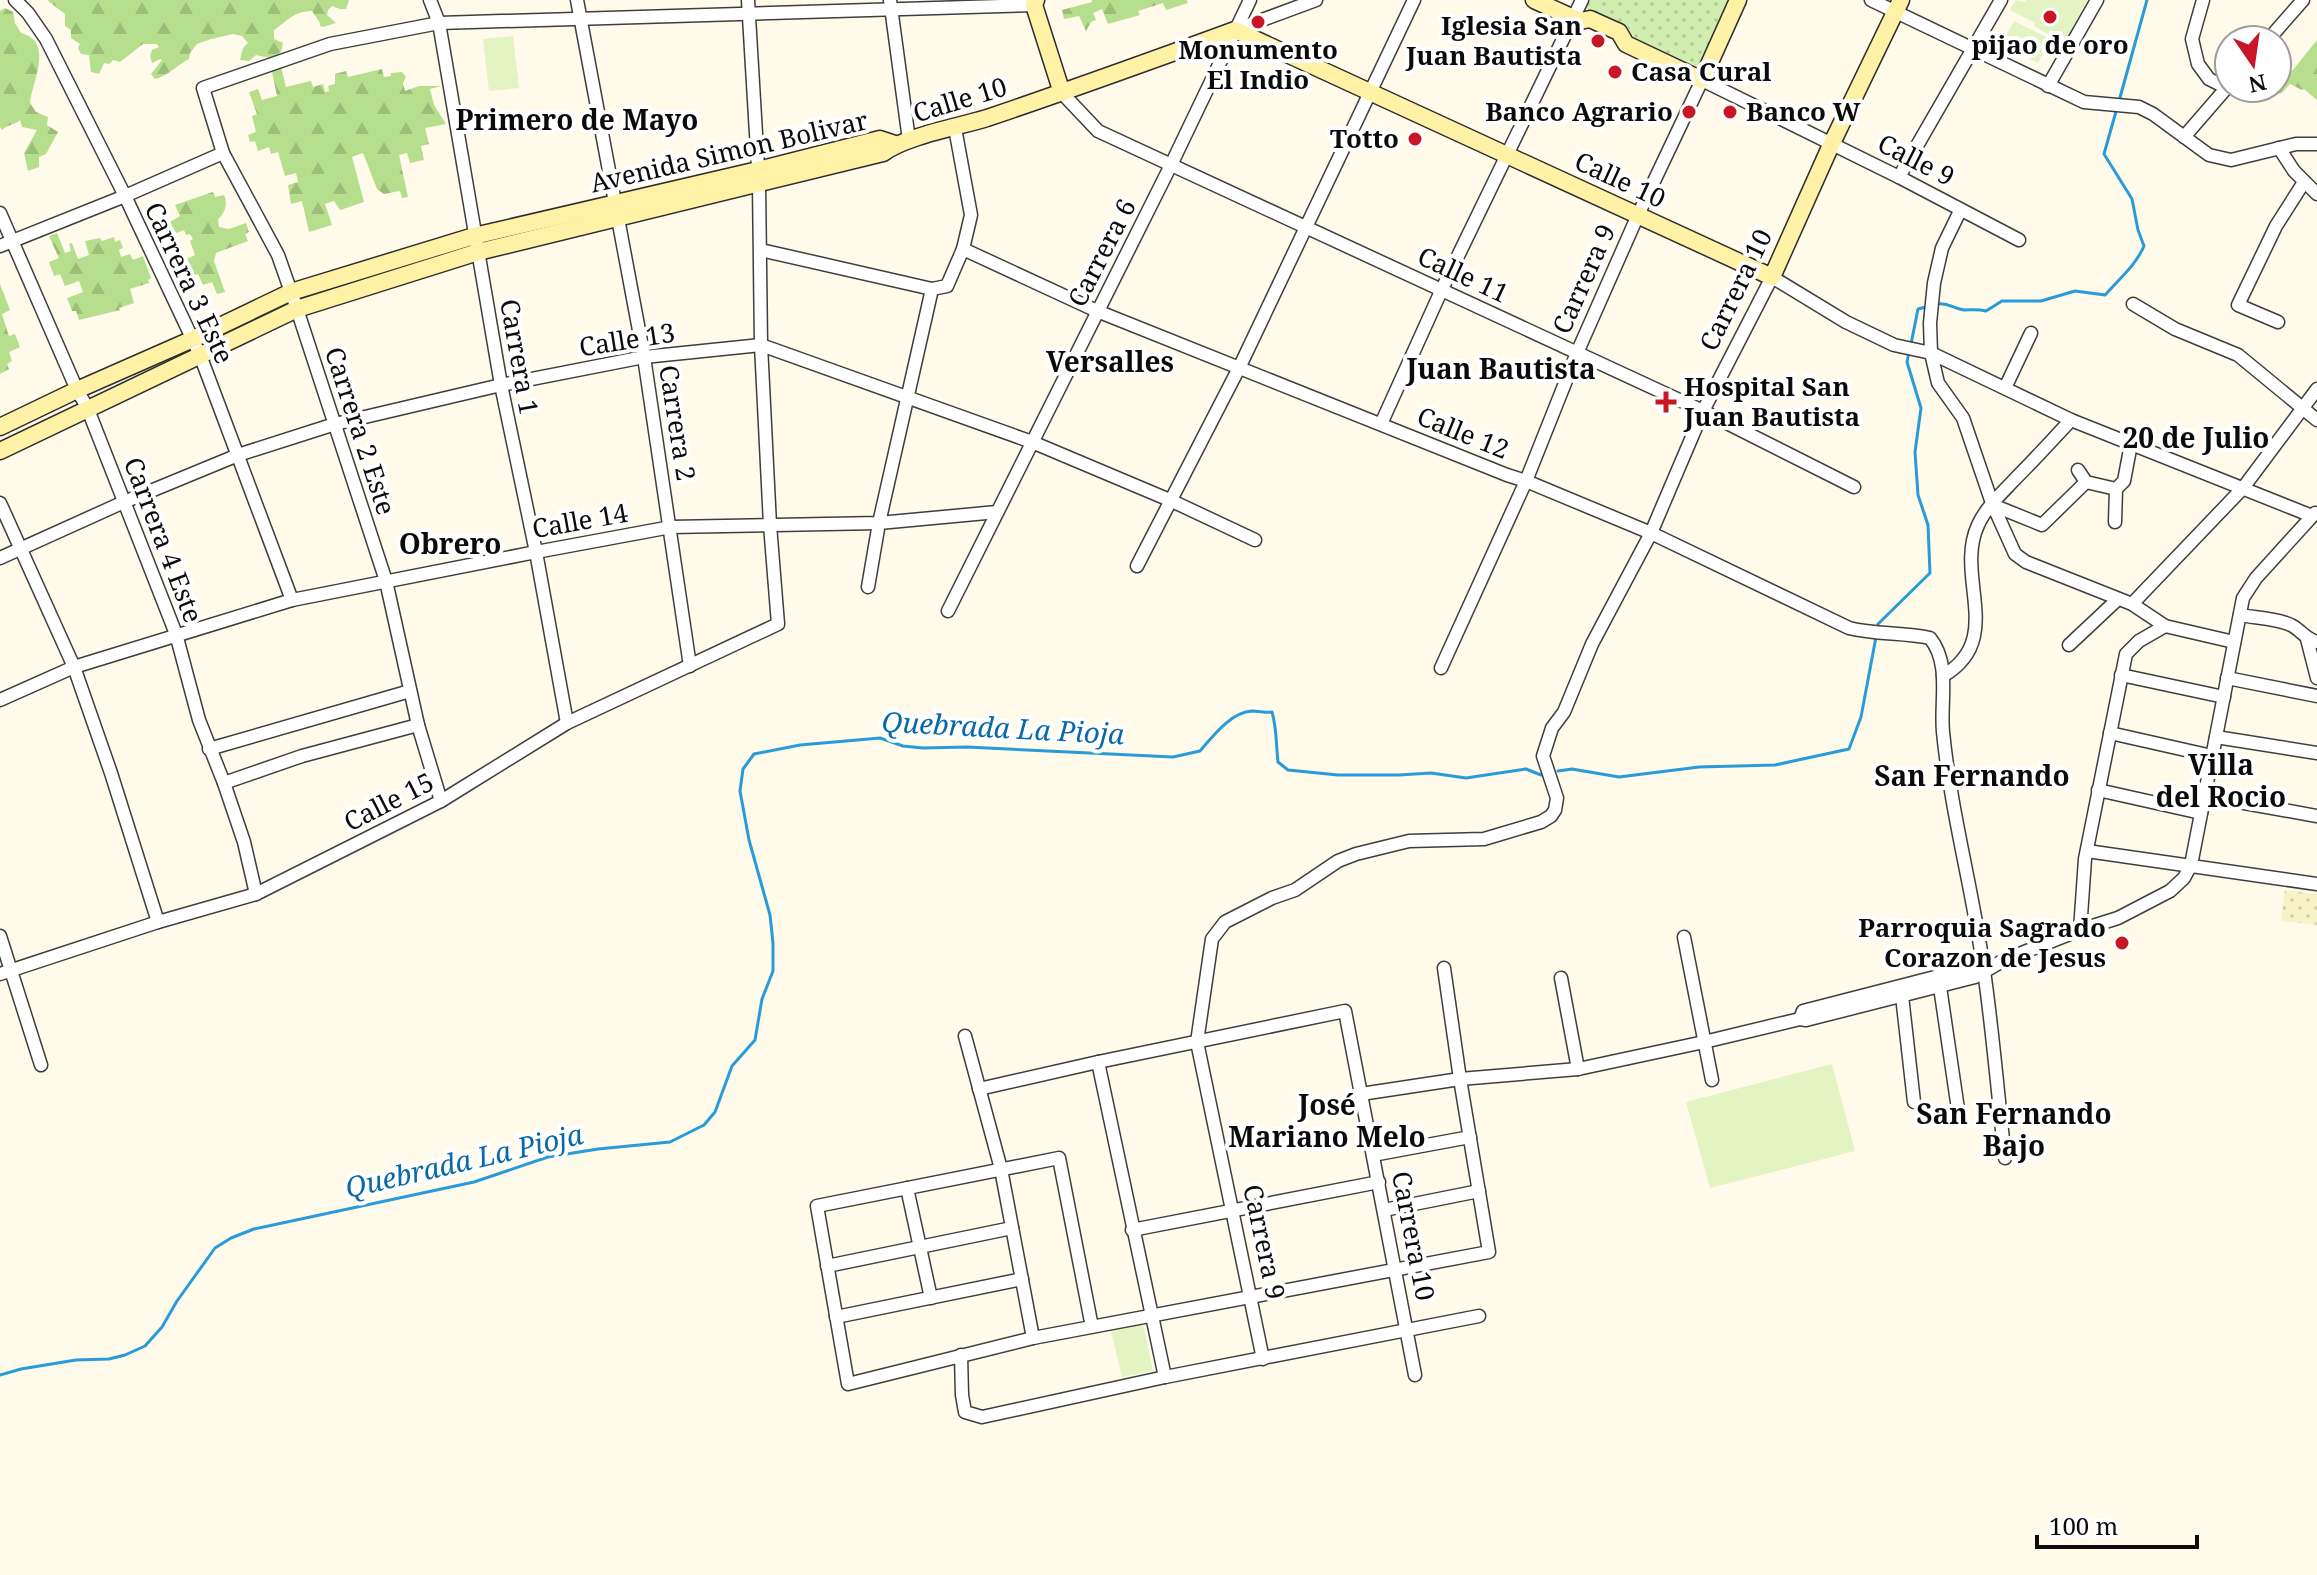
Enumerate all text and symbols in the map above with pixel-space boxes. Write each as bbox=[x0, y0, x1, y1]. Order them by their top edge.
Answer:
place label: Iglesia San Juan Bautista bbox=[1405, 7, 1582, 73]
marker: pijao de oro bbox=[2041, 8, 2059, 26]
marker: Monumento El Indio bbox=[1249, 13, 1267, 31]
north arrow bbox=[2213, 24, 2293, 104]
place label: pijao de oro bbox=[1971, 26, 2129, 62]
place label: Monumento El Indio bbox=[1178, 31, 1338, 97]
marker: Iglesia San Juan Bautista bbox=[1589, 32, 1607, 50]
place label: Casa Cural bbox=[1631, 53, 1771, 89]
marker: Casa Cural bbox=[1606, 63, 1624, 81]
street label: Calle 10 bbox=[908, 68, 1011, 130]
text: N bbox=[2246, 68, 2270, 101]
place label: Banco Agrario bbox=[1485, 93, 1673, 129]
place label: Banco W bbox=[1746, 93, 1861, 129]
district label: Primero de Mayo bbox=[456, 100, 698, 138]
street label: Avenida Simon Bolivar bbox=[586, 102, 871, 201]
marker: Banco Agrario bbox=[1680, 103, 1698, 121]
marker: Banco W bbox=[1721, 103, 1739, 121]
place label: Totto bbox=[1330, 120, 1399, 156]
street label: Calle 9 bbox=[1872, 124, 1961, 194]
marker: Totto bbox=[1406, 130, 1424, 148]
street label: Calle 10 bbox=[1569, 142, 1672, 216]
street label: Carrera 6 bbox=[1059, 192, 1144, 313]
street label: Carrera 3 Este bbox=[137, 196, 243, 369]
street label: Carrera 9 bbox=[1543, 218, 1623, 339]
street label: Carrera 10 bbox=[1690, 223, 1780, 356]
street label: Calle 11 bbox=[1412, 237, 1515, 311]
street label: Carrera 1 bbox=[492, 296, 548, 417]
street label: Calle 13 bbox=[576, 314, 677, 364]
street label: Carrera 2 Este bbox=[317, 342, 405, 519]
district label: Versalles bbox=[1046, 342, 1174, 380]
district label: Juan Bautista bbox=[1405, 349, 1596, 387]
street label: Carrera 2 bbox=[651, 362, 705, 483]
place label: Hospital San Juan Bautista bbox=[1683, 368, 1860, 434]
marker: Hospital San Juan Bautista bbox=[1655, 391, 1677, 413]
street label: Calle 12 bbox=[1412, 397, 1515, 467]
district label: 20 de Julio bbox=[2122, 418, 2270, 456]
street label: Carrera 4 Este bbox=[116, 452, 212, 628]
street label: Calle 14 bbox=[529, 494, 631, 546]
district label: Obrero bbox=[399, 524, 501, 562]
water label: Quebrada La Pioja bbox=[881, 702, 1126, 752]
district label: Villa del Rocio bbox=[2156, 745, 2286, 815]
district label: San Fernando bbox=[1874, 756, 2070, 794]
street label: Calle 15 bbox=[337, 763, 440, 839]
place label: Parroquia Sagrado Corazon de Jesus bbox=[1858, 909, 2106, 975]
marker: Parroquia Sagrado Corazon de Jesus bbox=[2113, 934, 2131, 952]
district label: José Mariano Melo bbox=[1228, 1085, 1426, 1155]
district label: San Fernando Bajo bbox=[1916, 1094, 2112, 1164]
water label: Quebrada La Pioja bbox=[341, 1114, 587, 1206]
street label: Carrera 10 bbox=[1384, 1168, 1444, 1304]
street label: Carrera 9 bbox=[1235, 1181, 1295, 1303]
scale bar bbox=[2037, 1499, 2197, 1549]
text: 100 m bbox=[2049, 1509, 2118, 1542]

